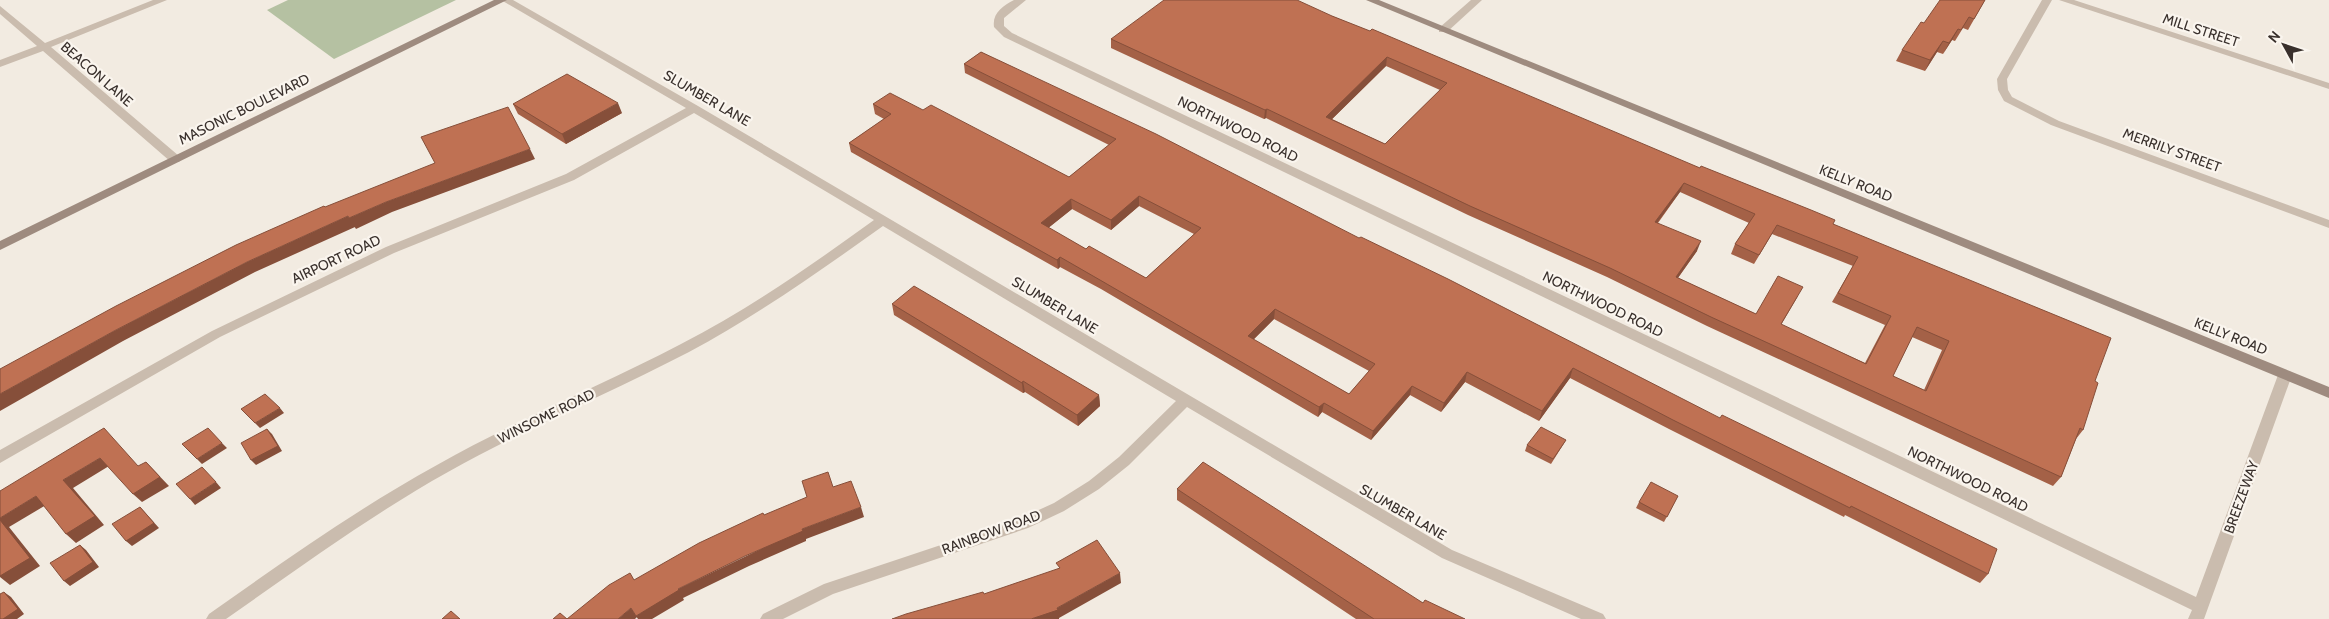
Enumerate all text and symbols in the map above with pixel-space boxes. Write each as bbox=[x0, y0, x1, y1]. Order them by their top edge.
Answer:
street label: MILL STREET bbox=[2161, 9, 2242, 51]
north arrow bbox=[2259, 20, 2309, 70]
text: N bbox=[2264, 27, 2284, 46]
street label: BEACON LANE bbox=[57, 38, 137, 110]
street label: SLUMBER LANE bbox=[660, 66, 754, 130]
street label: MASONIC BOULEVARD bbox=[176, 70, 312, 148]
street label: NORTHWOOD ROAD bbox=[1175, 92, 1301, 166]
street label: MERRILY STREET bbox=[2120, 124, 2224, 176]
street label: KELLY ROAD bbox=[1817, 160, 1895, 206]
street label: AIRPORT ROAD bbox=[289, 231, 383, 287]
street label: NORTHWOOD ROAD bbox=[1540, 267, 1666, 341]
street label: SLUMBER LANE bbox=[1009, 272, 1102, 338]
street label: KELLY ROAD bbox=[2192, 313, 2270, 359]
street label: WINSOME ROAD bbox=[495, 385, 597, 447]
street label: NORTHWOOD ROAD bbox=[1905, 442, 2031, 516]
street label: BREEZEWAY bbox=[2220, 457, 2263, 536]
street label: SLUMBER LANE bbox=[1356, 480, 1450, 544]
street label: RAINBOW ROAD bbox=[939, 506, 1043, 558]

